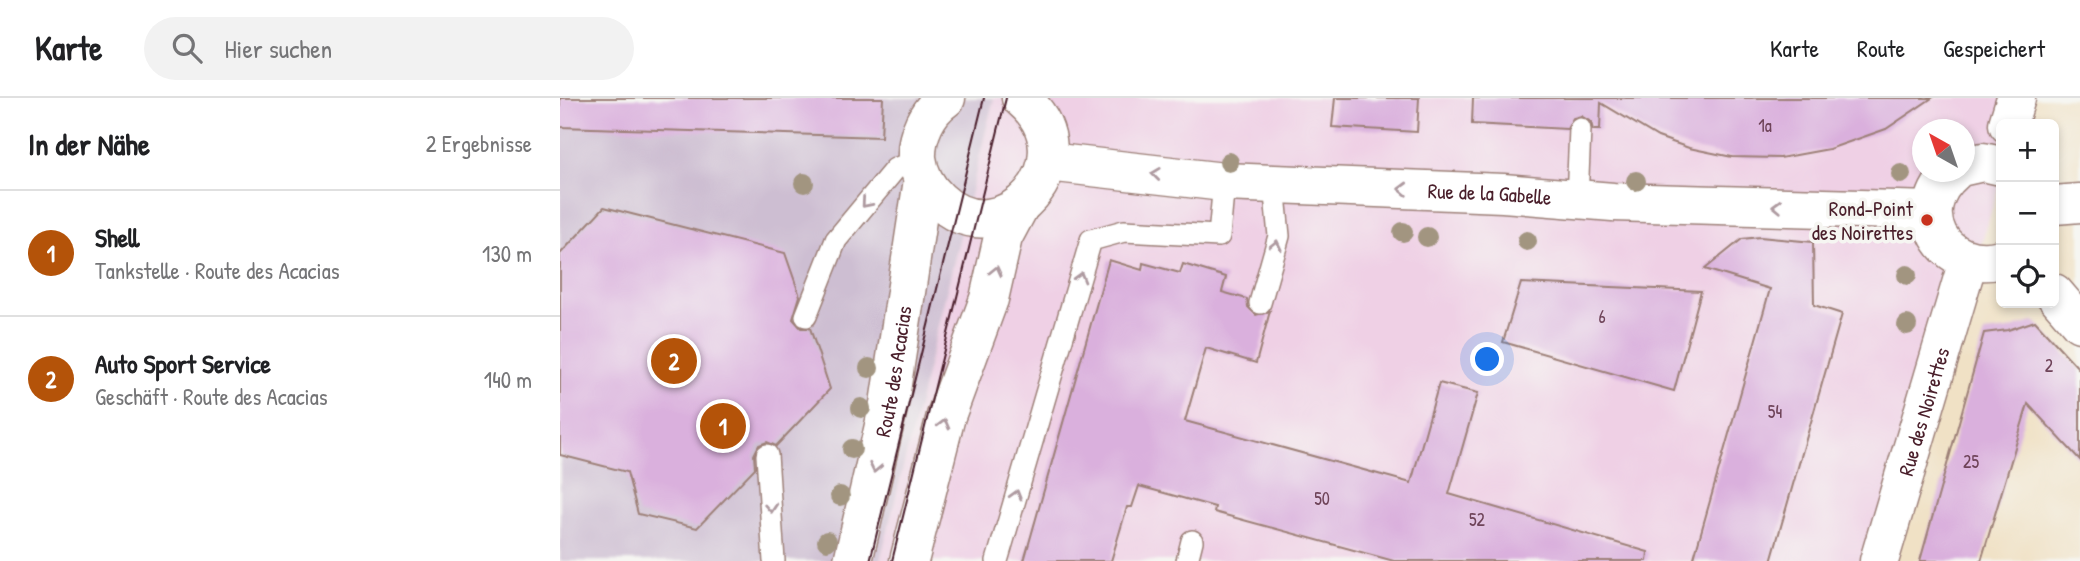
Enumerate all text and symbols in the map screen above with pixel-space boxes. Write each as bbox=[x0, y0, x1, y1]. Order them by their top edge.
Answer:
search box bbox=[144, 17, 634, 80]
text: Karte bbox=[35, 26, 102, 70]
icon: search bbox=[168, 29, 206, 67]
text: Hier suchen bbox=[224, 31, 332, 66]
text: Karte bbox=[1770, 32, 1819, 64]
text: Route bbox=[1857, 32, 1905, 64]
text: Gespeichert bbox=[1943, 32, 2045, 64]
house number: 1a bbox=[1758, 113, 1772, 138]
north arrow bbox=[1912, 119, 1975, 182]
map controls bbox=[1996, 119, 2059, 308]
button: + bbox=[1996, 119, 2059, 182]
text: In der Nähe bbox=[28, 124, 150, 164]
text: 2 Ergebnisse bbox=[426, 128, 532, 159]
one-way arrow bbox=[1150, 166, 1162, 181]
street label: Rue de la Gabelle bbox=[1427, 176, 1553, 211]
one-way arrow bbox=[1397, 182, 1408, 197]
button: − bbox=[1996, 182, 2059, 245]
one-way arrow bbox=[862, 194, 875, 207]
place label: Rond-Point des Noirettes bbox=[1812, 194, 1914, 247]
one-way arrow bbox=[1771, 198, 1782, 214]
marker: Rond-Point des Noirettes bbox=[1919, 212, 1935, 228]
text: Shell bbox=[95, 220, 139, 255]
text: 1 bbox=[47, 238, 55, 269]
text: 130 m bbox=[482, 238, 532, 269]
one-way arrow bbox=[1267, 239, 1282, 251]
button: locate bbox=[1996, 245, 2059, 308]
text: Tankstelle · Route des Acacias bbox=[95, 255, 340, 286]
one-way arrow bbox=[988, 265, 1002, 277]
one-way arrow bbox=[1071, 271, 1086, 283]
street label: Route des Acacias bbox=[867, 304, 918, 440]
house number: 6 bbox=[1598, 304, 1606, 329]
pin: 2 bbox=[651, 335, 697, 387]
your location bbox=[1470, 342, 1504, 376]
street label: Rue des Noirettes bbox=[1891, 344, 1956, 479]
text: Auto Sport Service bbox=[95, 346, 271, 381]
house number: 2 bbox=[2045, 353, 2054, 378]
text: 2 bbox=[46, 364, 56, 395]
text: 140 m bbox=[484, 364, 532, 395]
text: Geschäft · Route des Acacias bbox=[95, 381, 328, 412]
house number: 54 bbox=[1768, 399, 1782, 424]
pin: 1 bbox=[700, 400, 746, 452]
one-way arrow bbox=[936, 418, 950, 430]
house number: 25 bbox=[1963, 449, 1979, 474]
one-way arrow bbox=[869, 462, 884, 474]
house number: 50 bbox=[1314, 486, 1330, 511]
one-way arrow bbox=[1008, 490, 1023, 502]
one-way arrow bbox=[763, 503, 778, 514]
house number: 52 bbox=[1469, 507, 1486, 532]

